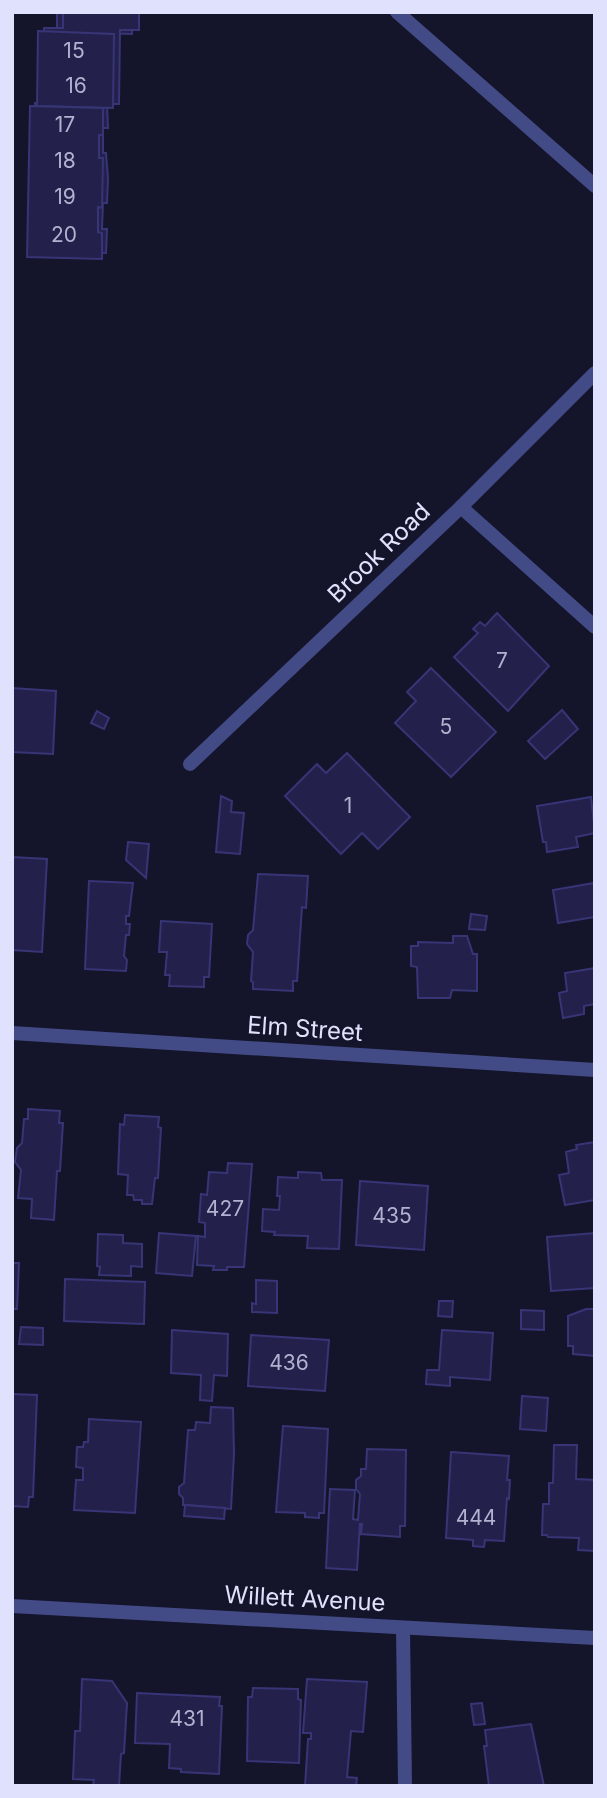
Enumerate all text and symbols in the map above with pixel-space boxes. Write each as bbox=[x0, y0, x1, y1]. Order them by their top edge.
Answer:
house number: 15 bbox=[63, 38, 85, 63]
house number: 16 bbox=[65, 73, 87, 98]
house number: 17 bbox=[55, 112, 75, 137]
house number: 18 bbox=[54, 148, 76, 173]
house number: 19 bbox=[54, 184, 76, 209]
house number: 20 bbox=[51, 222, 77, 247]
street label: Brook Road bbox=[321, 497, 436, 609]
house number: 7 bbox=[496, 648, 508, 673]
house number: 5 bbox=[440, 714, 452, 739]
house number: 1 bbox=[344, 793, 352, 818]
street label: Elm Street bbox=[246, 1010, 364, 1047]
house number: 427 bbox=[206, 1196, 244, 1221]
house number: 435 bbox=[372, 1203, 412, 1228]
house number: 436 bbox=[269, 1350, 309, 1375]
house number: 444 bbox=[456, 1505, 496, 1530]
street label: Willett Avenue bbox=[224, 1580, 386, 1617]
house number: 431 bbox=[169, 1706, 205, 1731]

